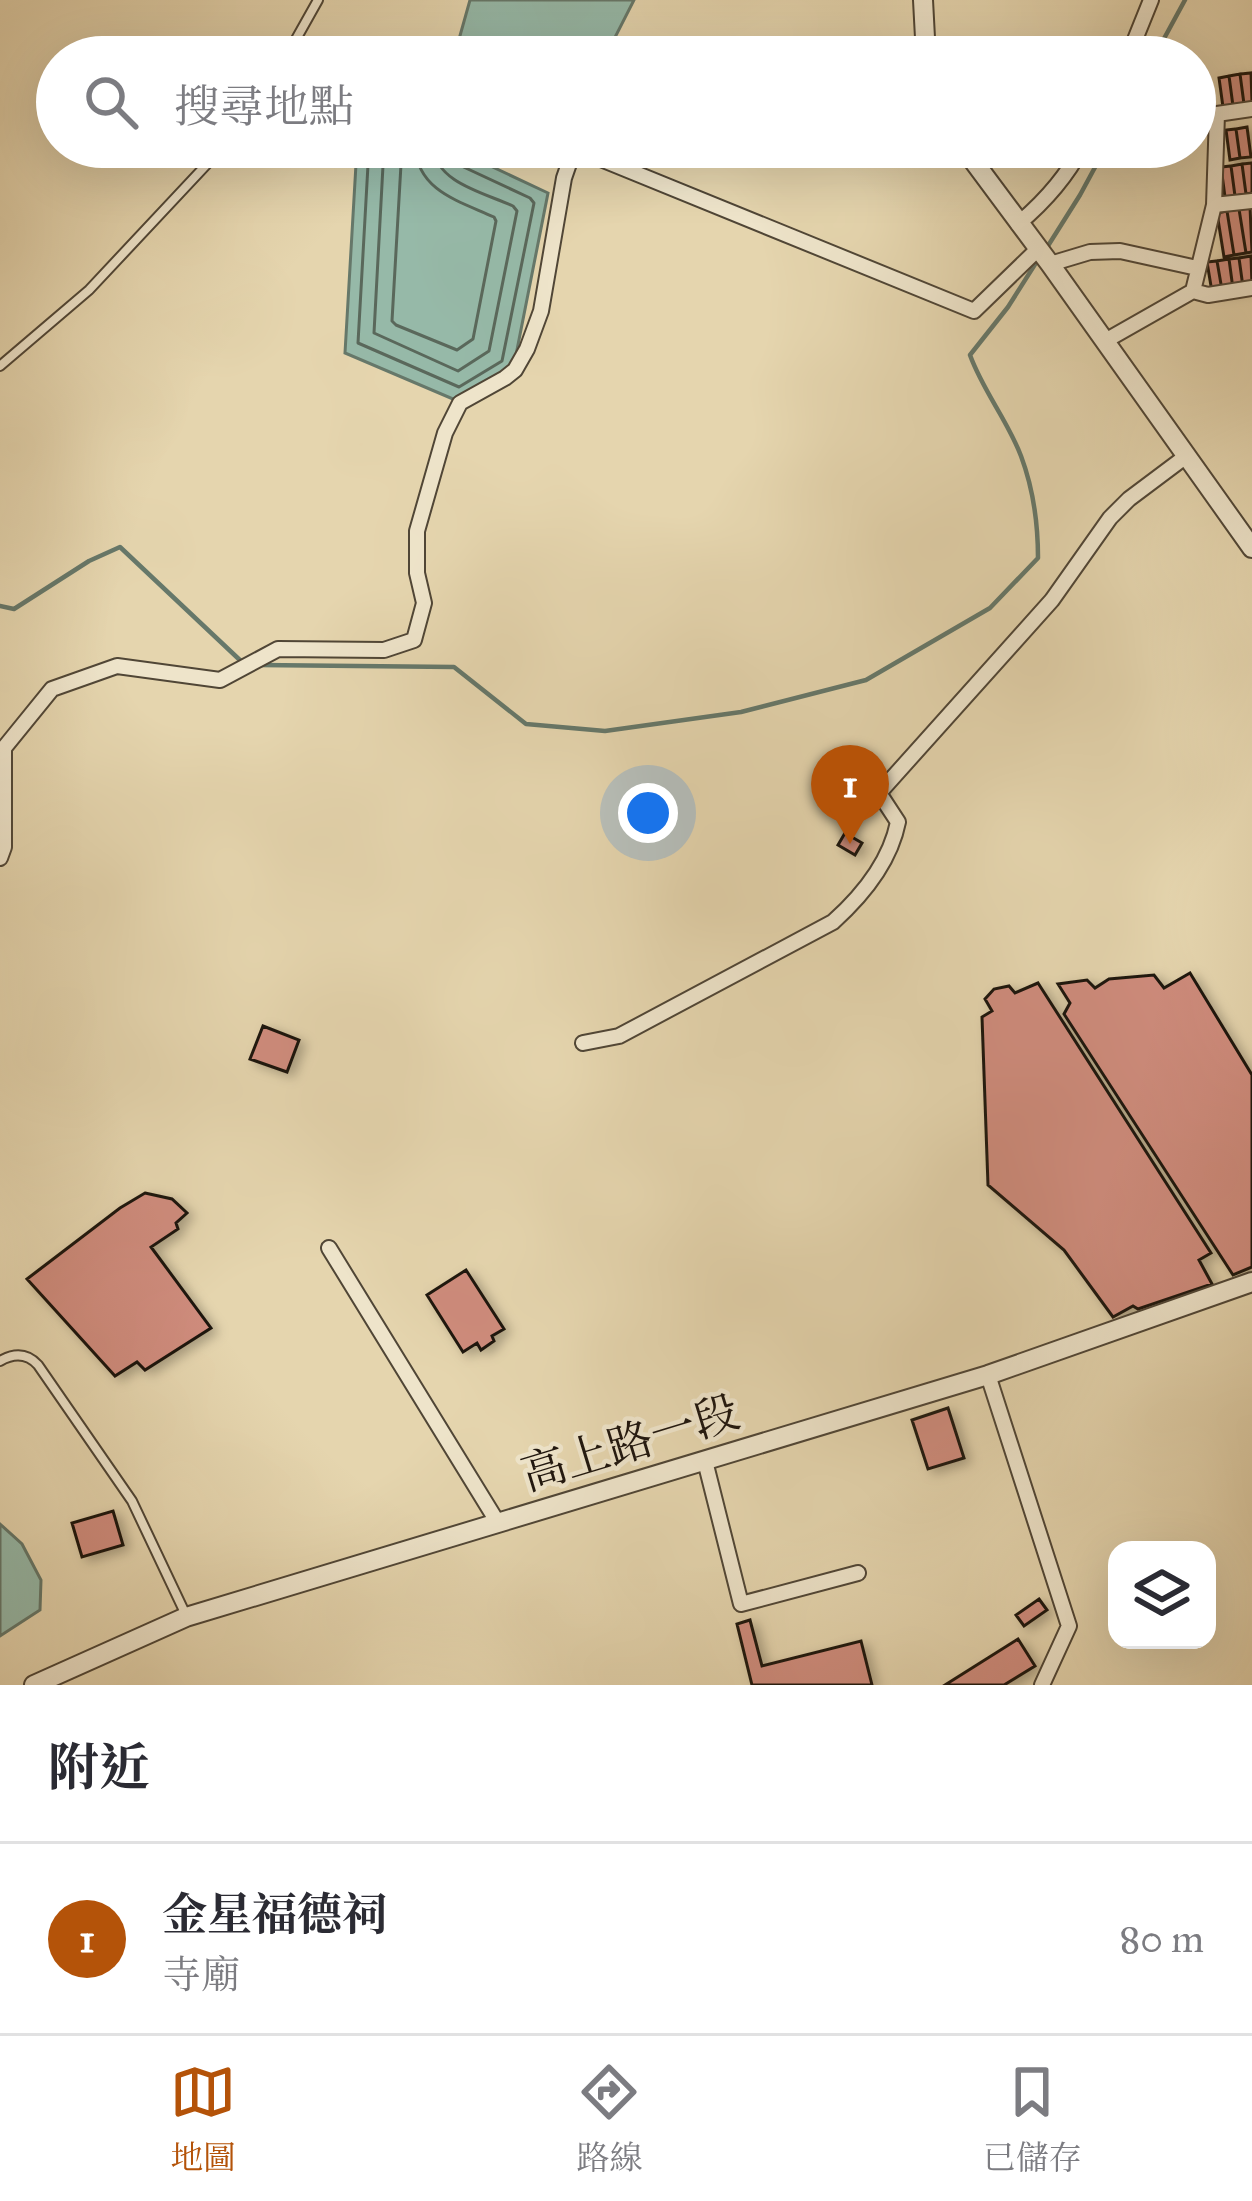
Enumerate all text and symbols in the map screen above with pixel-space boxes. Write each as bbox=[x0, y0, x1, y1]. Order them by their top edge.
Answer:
search box bbox=[36, 36, 1216, 168]
icon: search bbox=[78, 69, 144, 135]
text: 搜尋地點 bbox=[174, 79, 354, 134]
pin: 1 bbox=[811, 745, 889, 844]
your location bbox=[618, 783, 678, 843]
street label: 高上路一段 bbox=[514, 1384, 746, 1502]
map controls bbox=[1108, 1541, 1216, 1649]
button: layers bbox=[1108, 1541, 1216, 1649]
text: 附近 bbox=[48, 1737, 150, 1799]
text: 金星福德祠 bbox=[162, 1887, 387, 1942]
text: 1 bbox=[79, 1915, 95, 1963]
text: 80 m bbox=[1119, 1915, 1204, 1963]
text: 寺廟 bbox=[162, 1951, 240, 1999]
tab: 地圖 bbox=[170, 2059, 236, 2178]
tab: 路線 bbox=[576, 2059, 642, 2178]
tab: 已儲存 bbox=[983, 2059, 1082, 2178]

